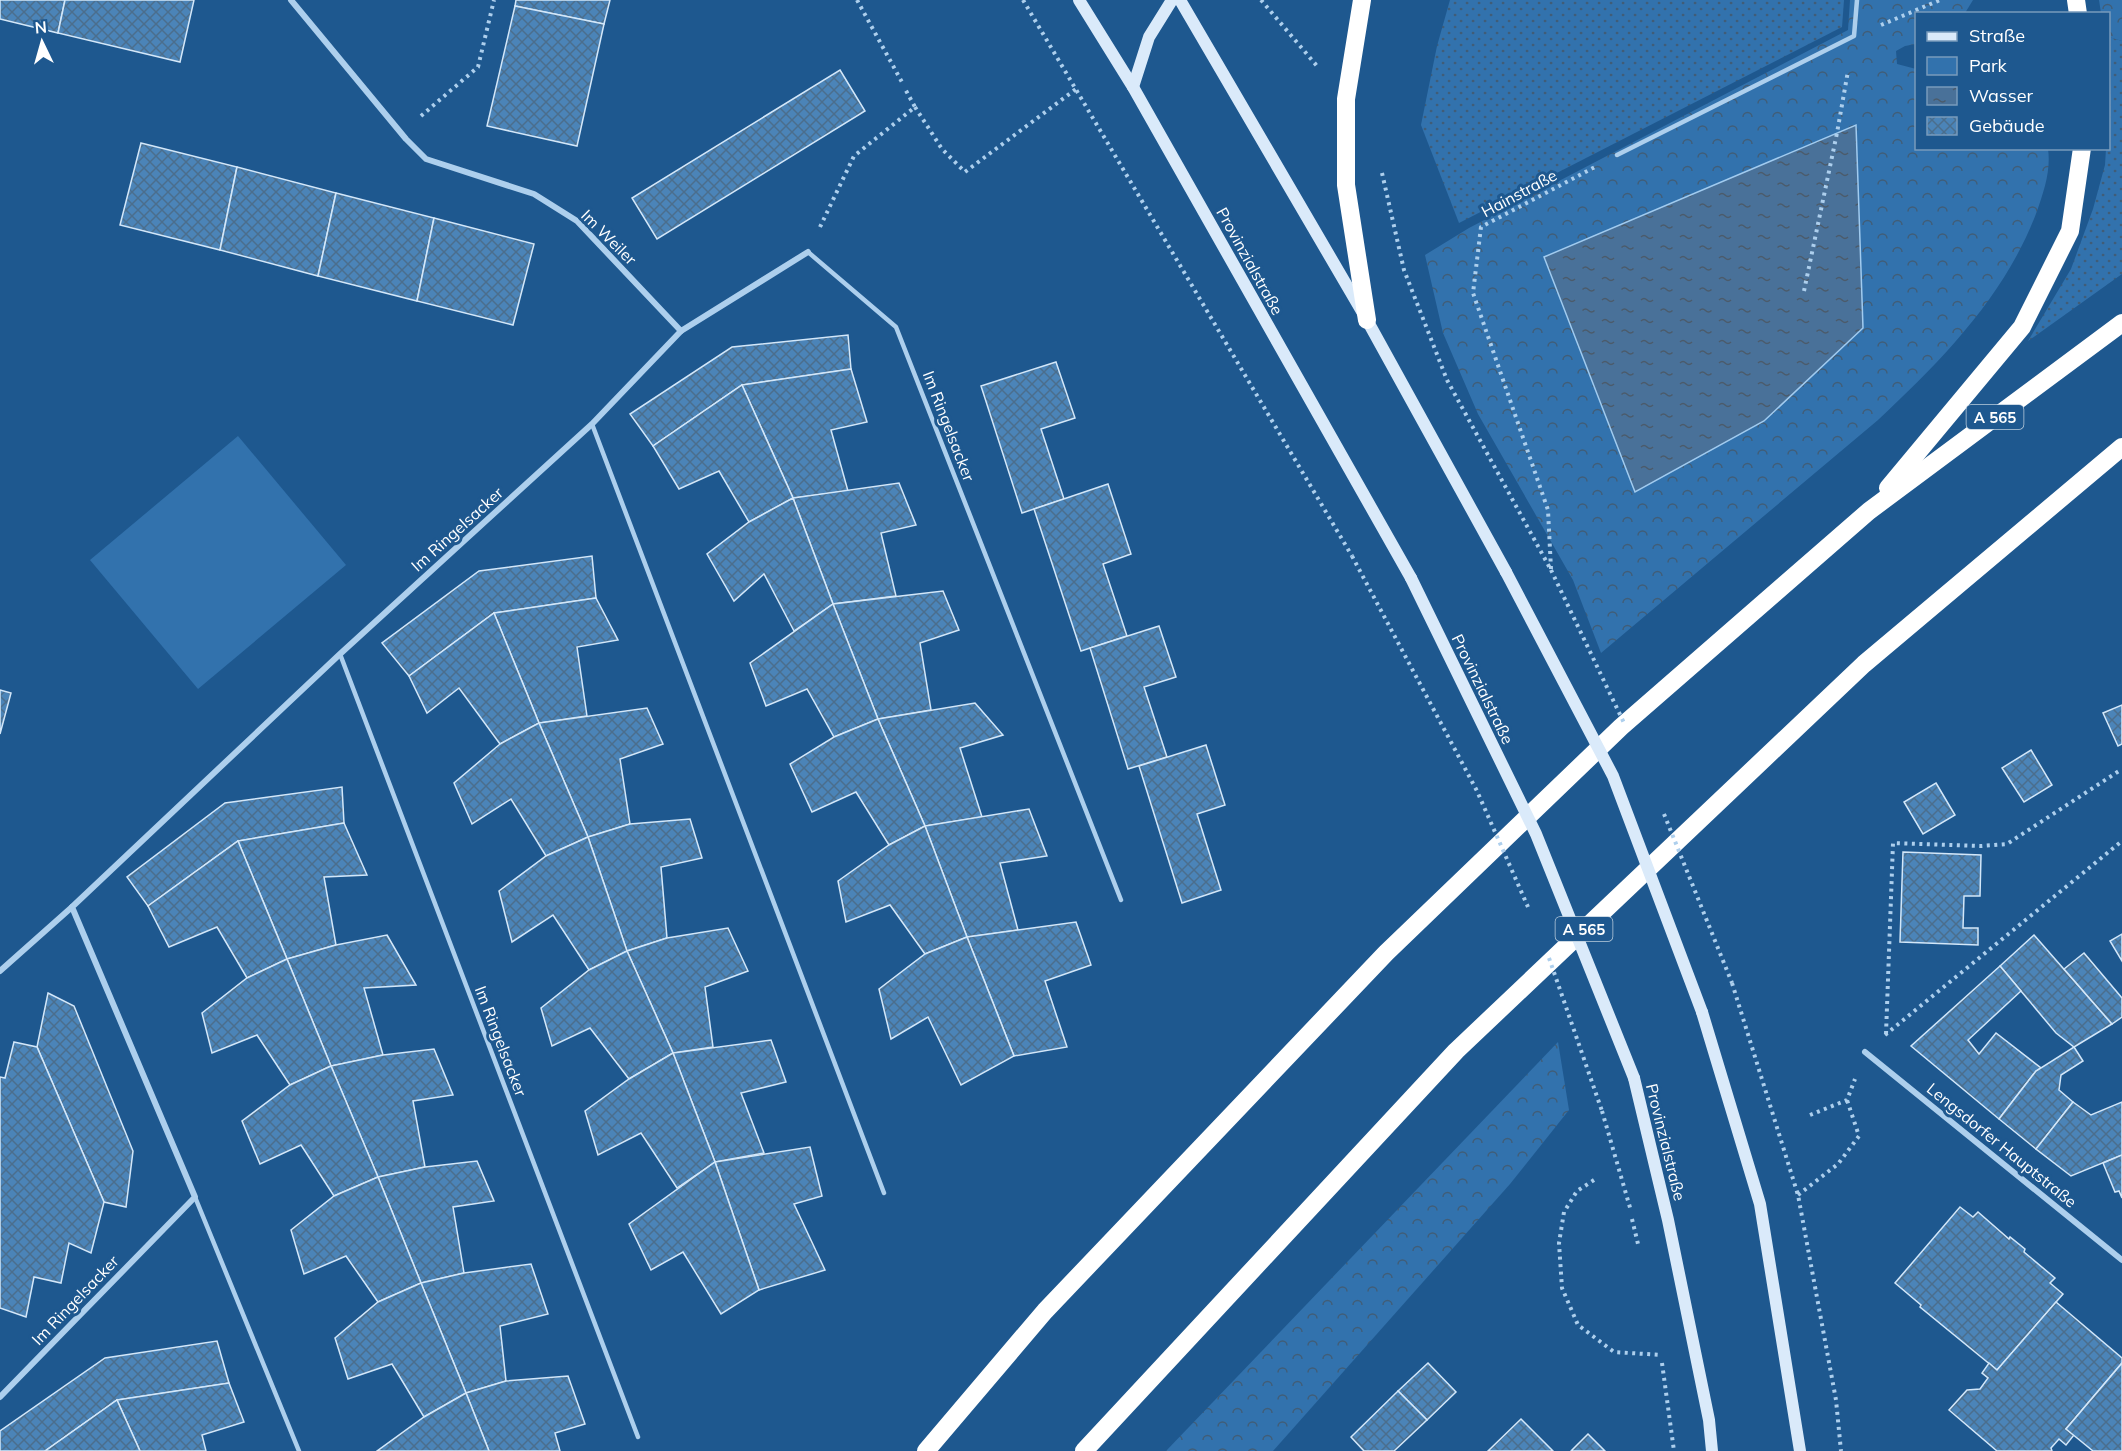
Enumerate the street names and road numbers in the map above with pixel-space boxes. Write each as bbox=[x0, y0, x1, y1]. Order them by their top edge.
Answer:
street label: Hainstraße bbox=[1478, 165, 1560, 221]
street label: Provinzialstraße bbox=[1212, 204, 1288, 318]
street label: Im Weiler bbox=[577, 205, 641, 269]
street label: Im Ringelsacker bbox=[919, 368, 979, 484]
road number: A 565 bbox=[1966, 405, 2024, 429]
street label: Im Ringelsacker bbox=[407, 482, 507, 576]
street label: Provinzialstraße bbox=[1448, 631, 1518, 747]
road number: A 565 bbox=[1556, 917, 1612, 941]
street label: Im Ringelsacker bbox=[471, 983, 531, 1099]
street label: Lengsdorfer Hauptstraße bbox=[1923, 1078, 2081, 1212]
street label: Provinzialstraße bbox=[1642, 1081, 1690, 1203]
street label: Im Ringelsacker bbox=[27, 1251, 123, 1349]

